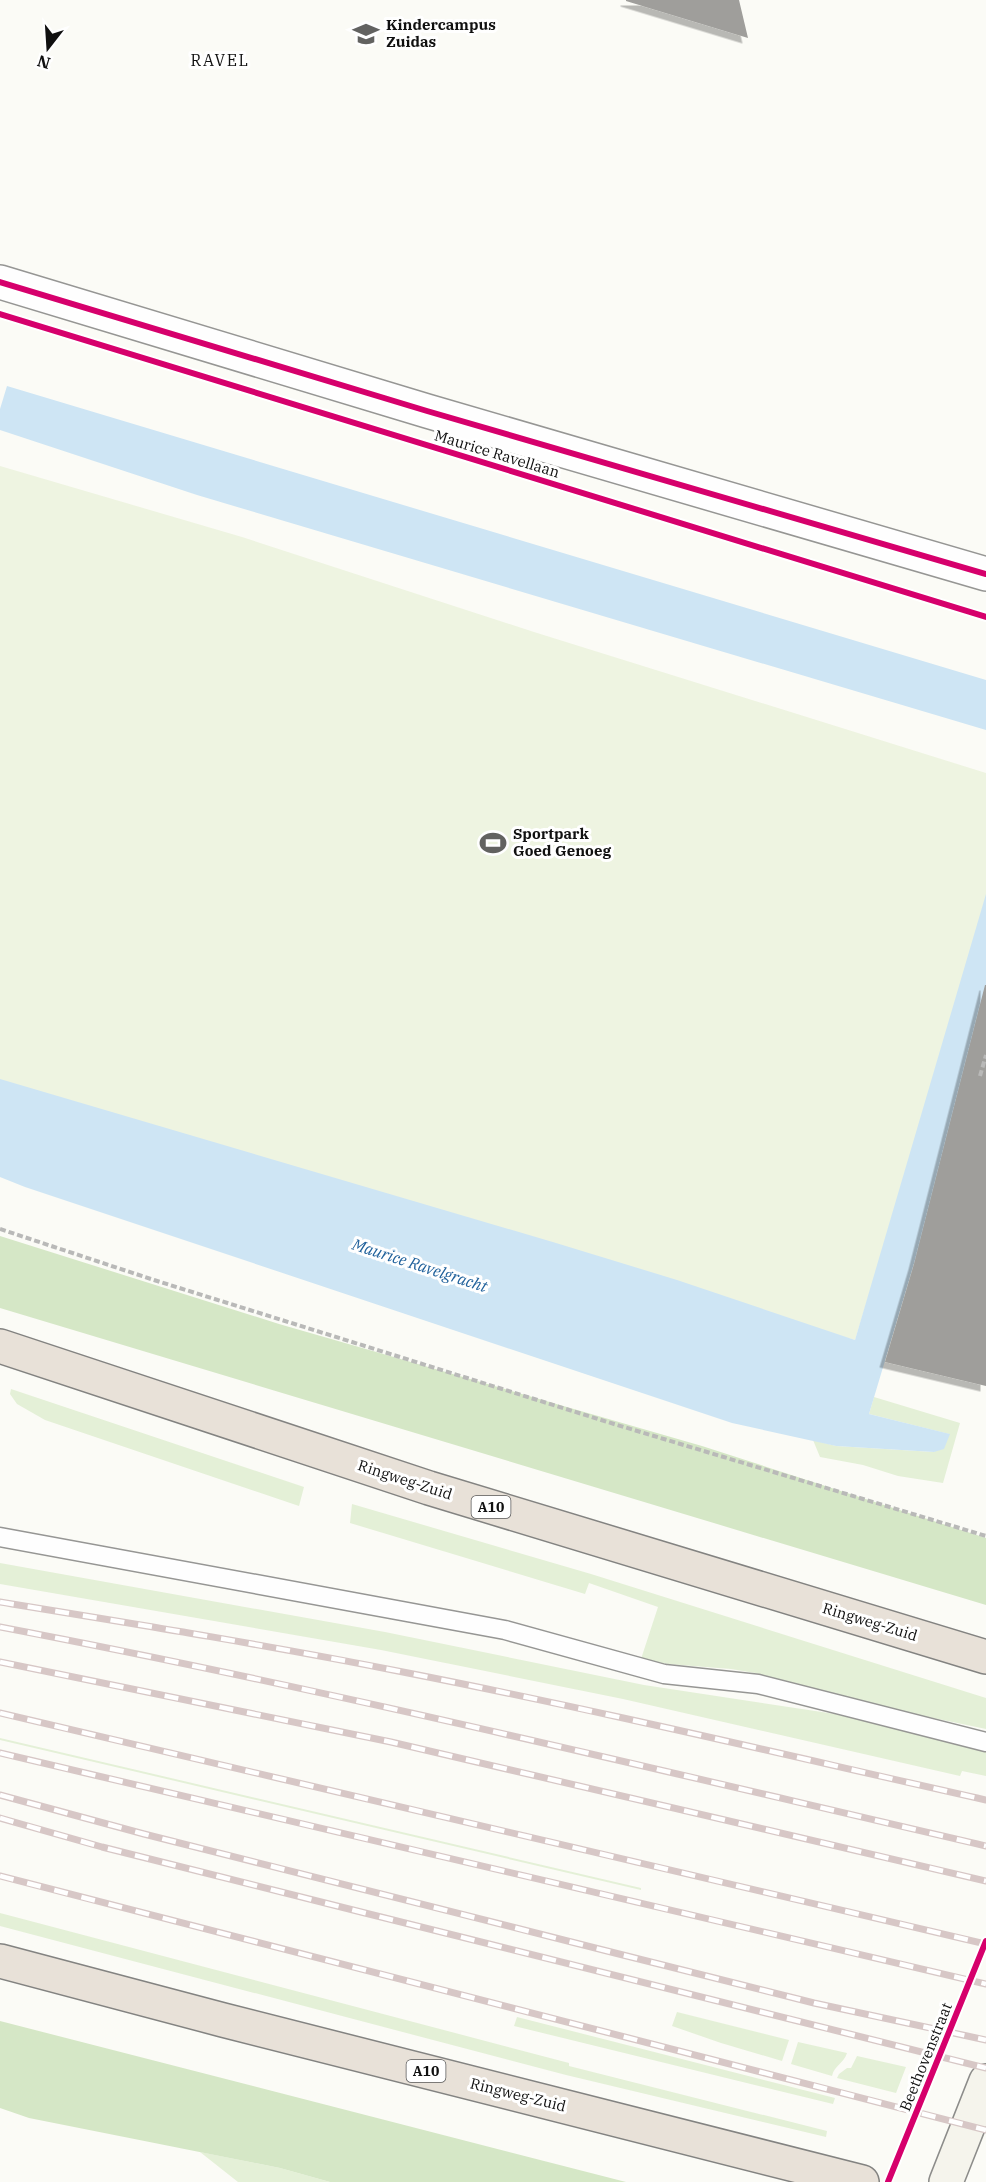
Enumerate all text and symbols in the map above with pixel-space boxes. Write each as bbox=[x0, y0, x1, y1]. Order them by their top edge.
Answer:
place label: Kindercampus Zuidas bbox=[386, 15, 496, 51]
north arrow bbox=[18, 18, 78, 78]
school or university icon: Kindercampus Zuidas bbox=[351, 19, 381, 49]
district label: RAVEL bbox=[191, 50, 249, 70]
text: N bbox=[35, 51, 53, 74]
street label: Maurice Ravellaan bbox=[432, 425, 562, 482]
place label: Sportpark Goed Genoeg bbox=[513, 824, 611, 860]
sports icon: Sportpark Goed Genoeg bbox=[478, 828, 508, 858]
water label: Maurice Ravelgracht bbox=[349, 1233, 491, 1297]
street label: Ringweg-Zuid bbox=[356, 1455, 455, 1504]
road number: A10 bbox=[472, 1496, 510, 1518]
street label: Ringweg-Zuid bbox=[820, 1598, 920, 1645]
street label: Beethovenstraat bbox=[895, 2000, 956, 2114]
road number: A10 bbox=[406, 2060, 446, 2082]
street label: Ringweg-Zuid bbox=[468, 2073, 568, 2116]

